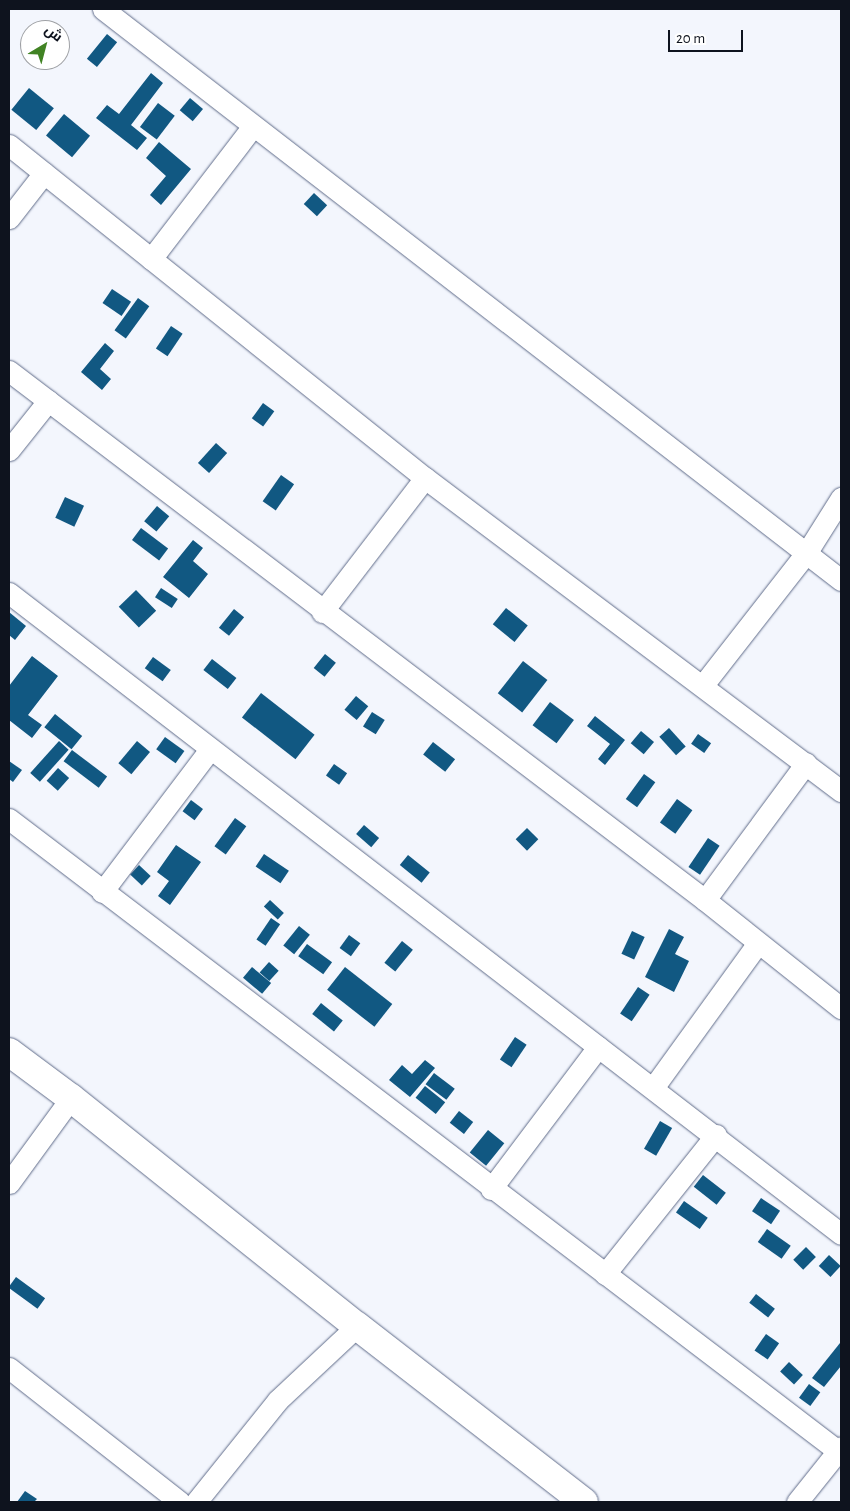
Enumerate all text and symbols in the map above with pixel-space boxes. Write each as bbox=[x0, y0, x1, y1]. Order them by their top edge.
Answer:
north arrow bbox=[20, 20, 70, 70]
scale bar bbox=[670, 20, 745, 52]
text: ش bbox=[42, 23, 65, 45]
text: 20 m bbox=[676, 31, 705, 46]

